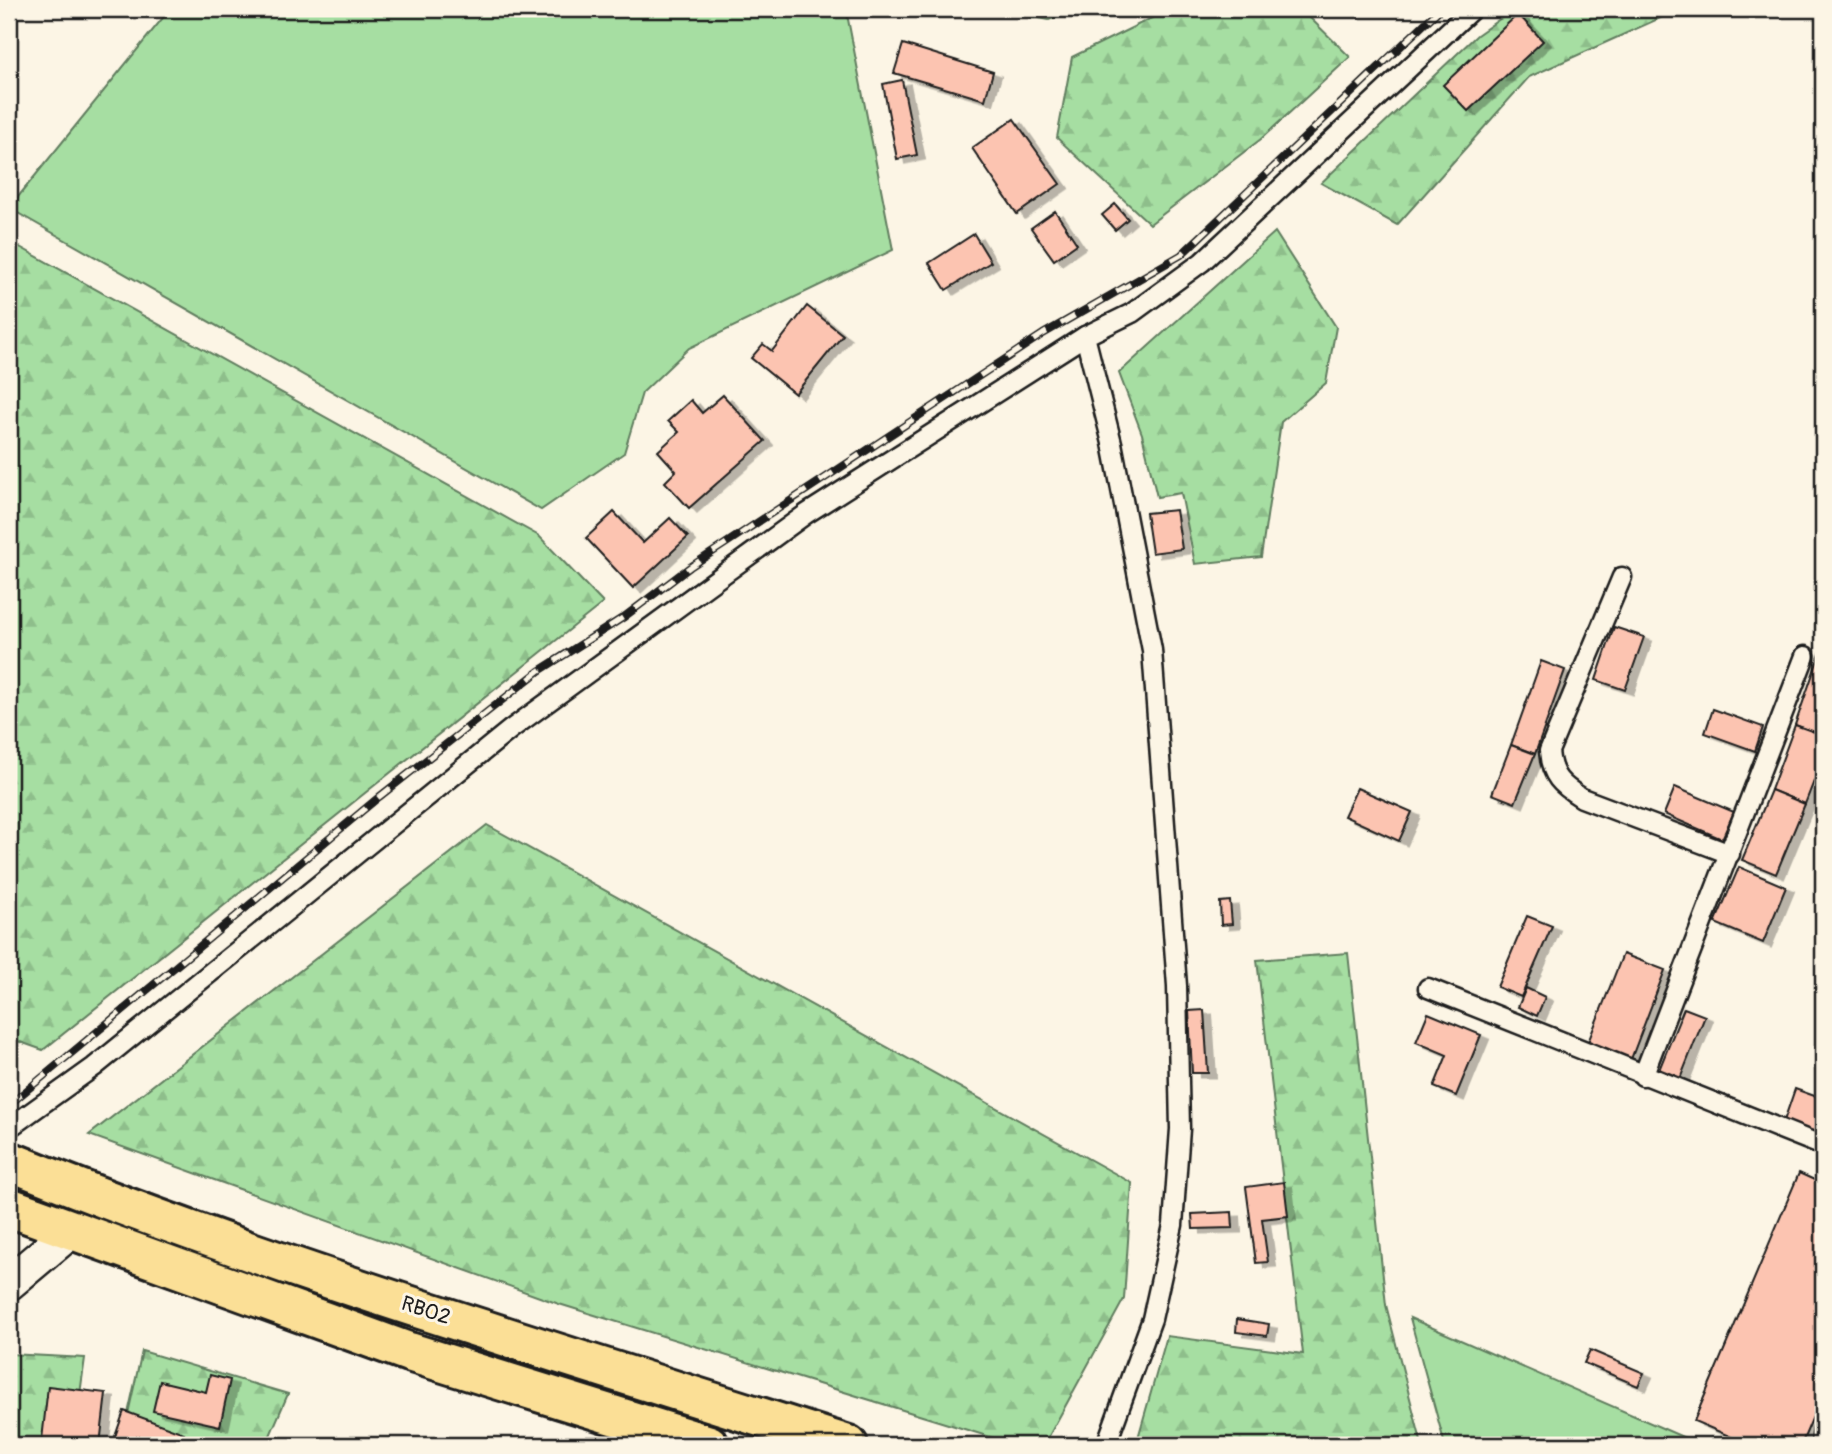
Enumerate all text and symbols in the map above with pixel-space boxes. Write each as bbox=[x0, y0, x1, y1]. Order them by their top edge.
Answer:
street label: RB02 bbox=[398, 1290, 454, 1331]

